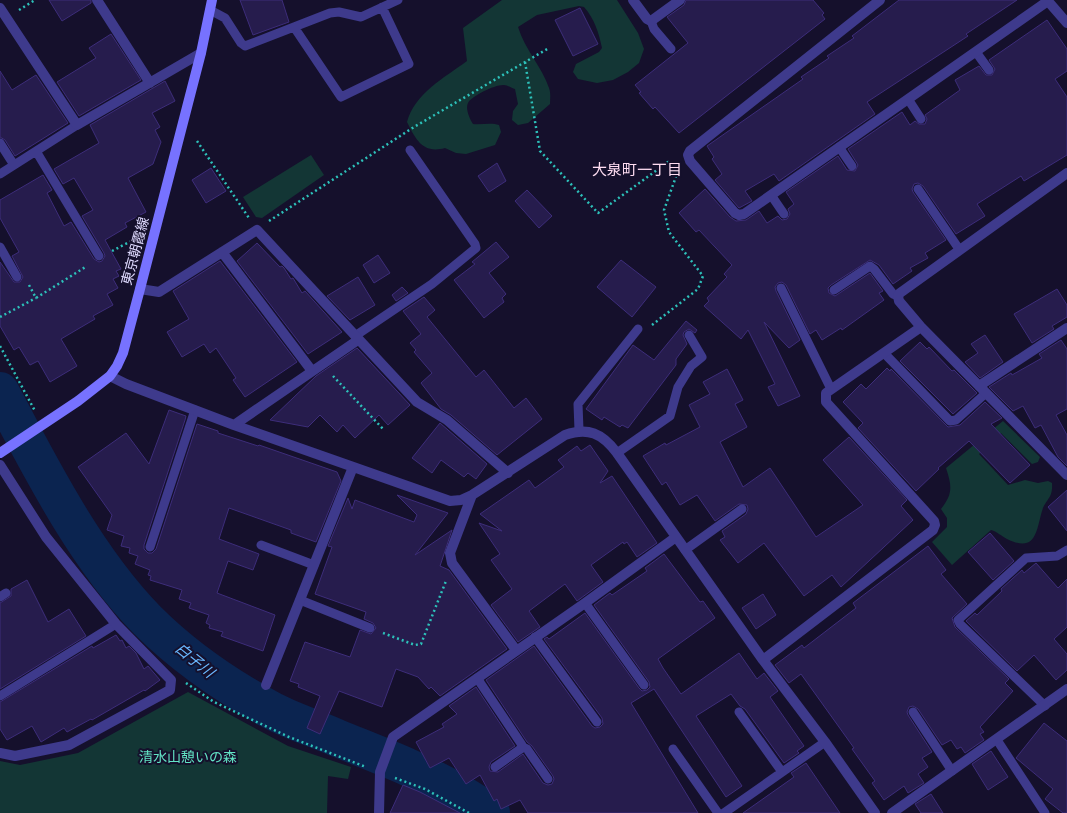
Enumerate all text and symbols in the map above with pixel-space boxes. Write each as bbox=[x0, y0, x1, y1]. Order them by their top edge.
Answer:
district label: 大泉町一丁目 bbox=[592, 161, 682, 178]
street label: 東京朝霞線 bbox=[118, 215, 152, 287]
water label: 白子川 bbox=[172, 639, 219, 682]
park label: 清水山憩いの森 bbox=[139, 749, 237, 765]

